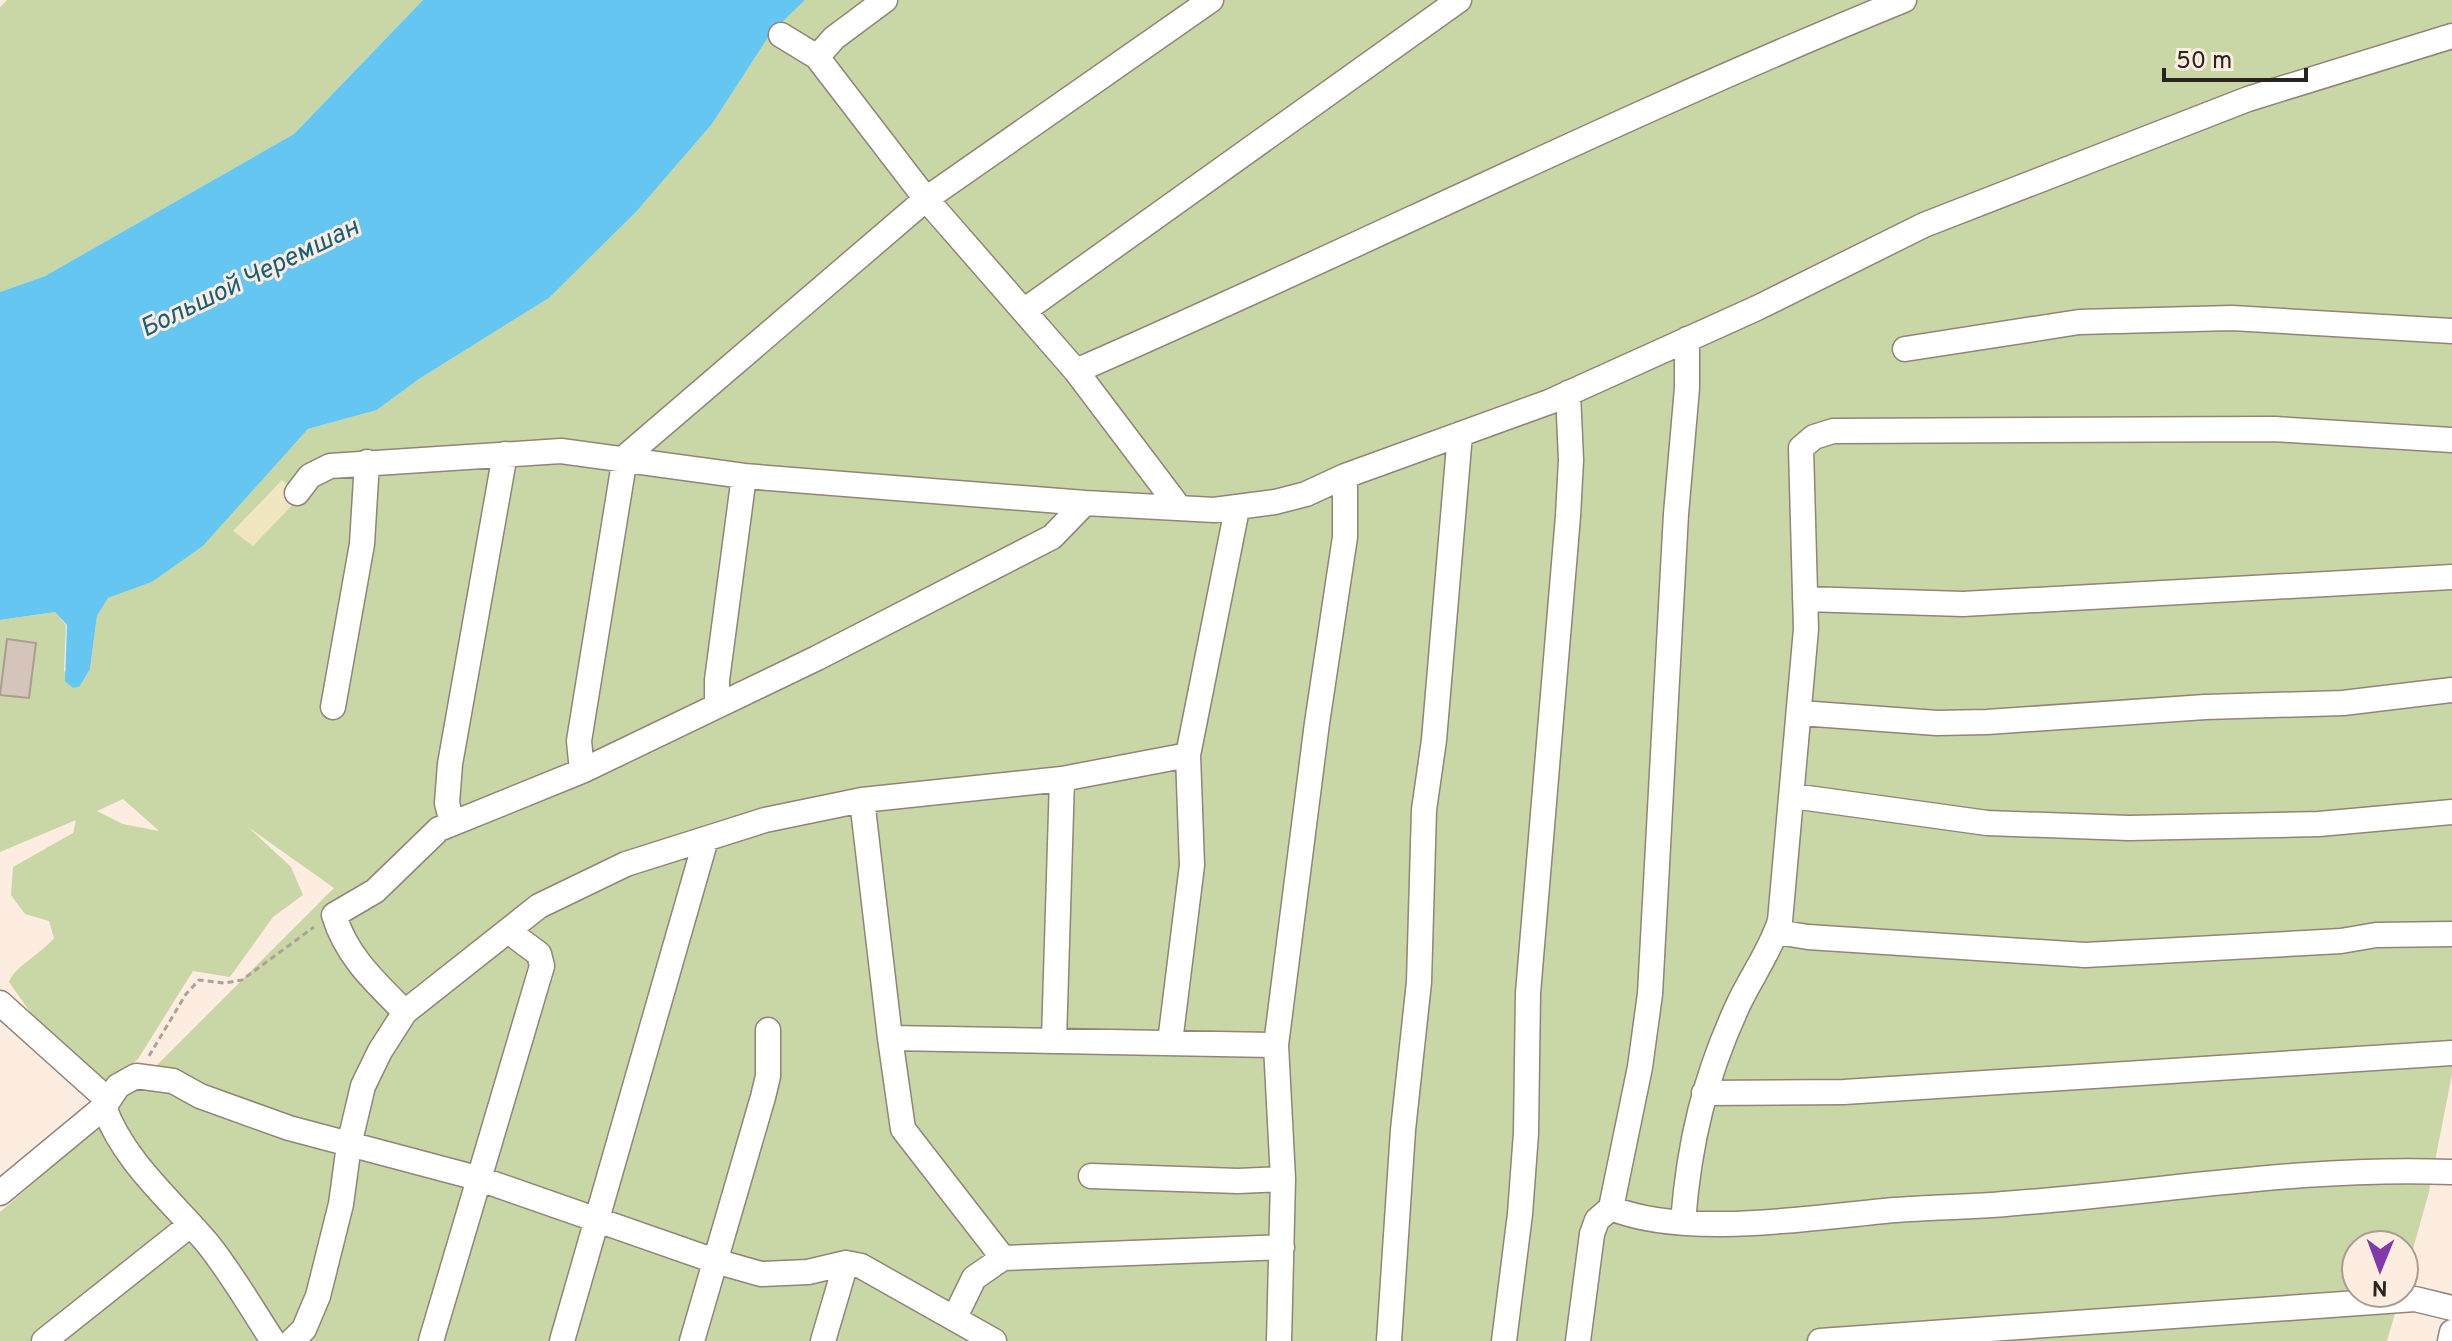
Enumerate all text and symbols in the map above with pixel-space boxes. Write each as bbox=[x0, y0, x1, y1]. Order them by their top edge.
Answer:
scale bar bbox=[2164, 32, 2306, 82]
text: 50 m bbox=[2176, 47, 2232, 77]
water label: Большой Черемшан bbox=[135, 211, 366, 346]
north arrow bbox=[2340, 1229, 2420, 1309]
text: N bbox=[2372, 1273, 2388, 1300]

